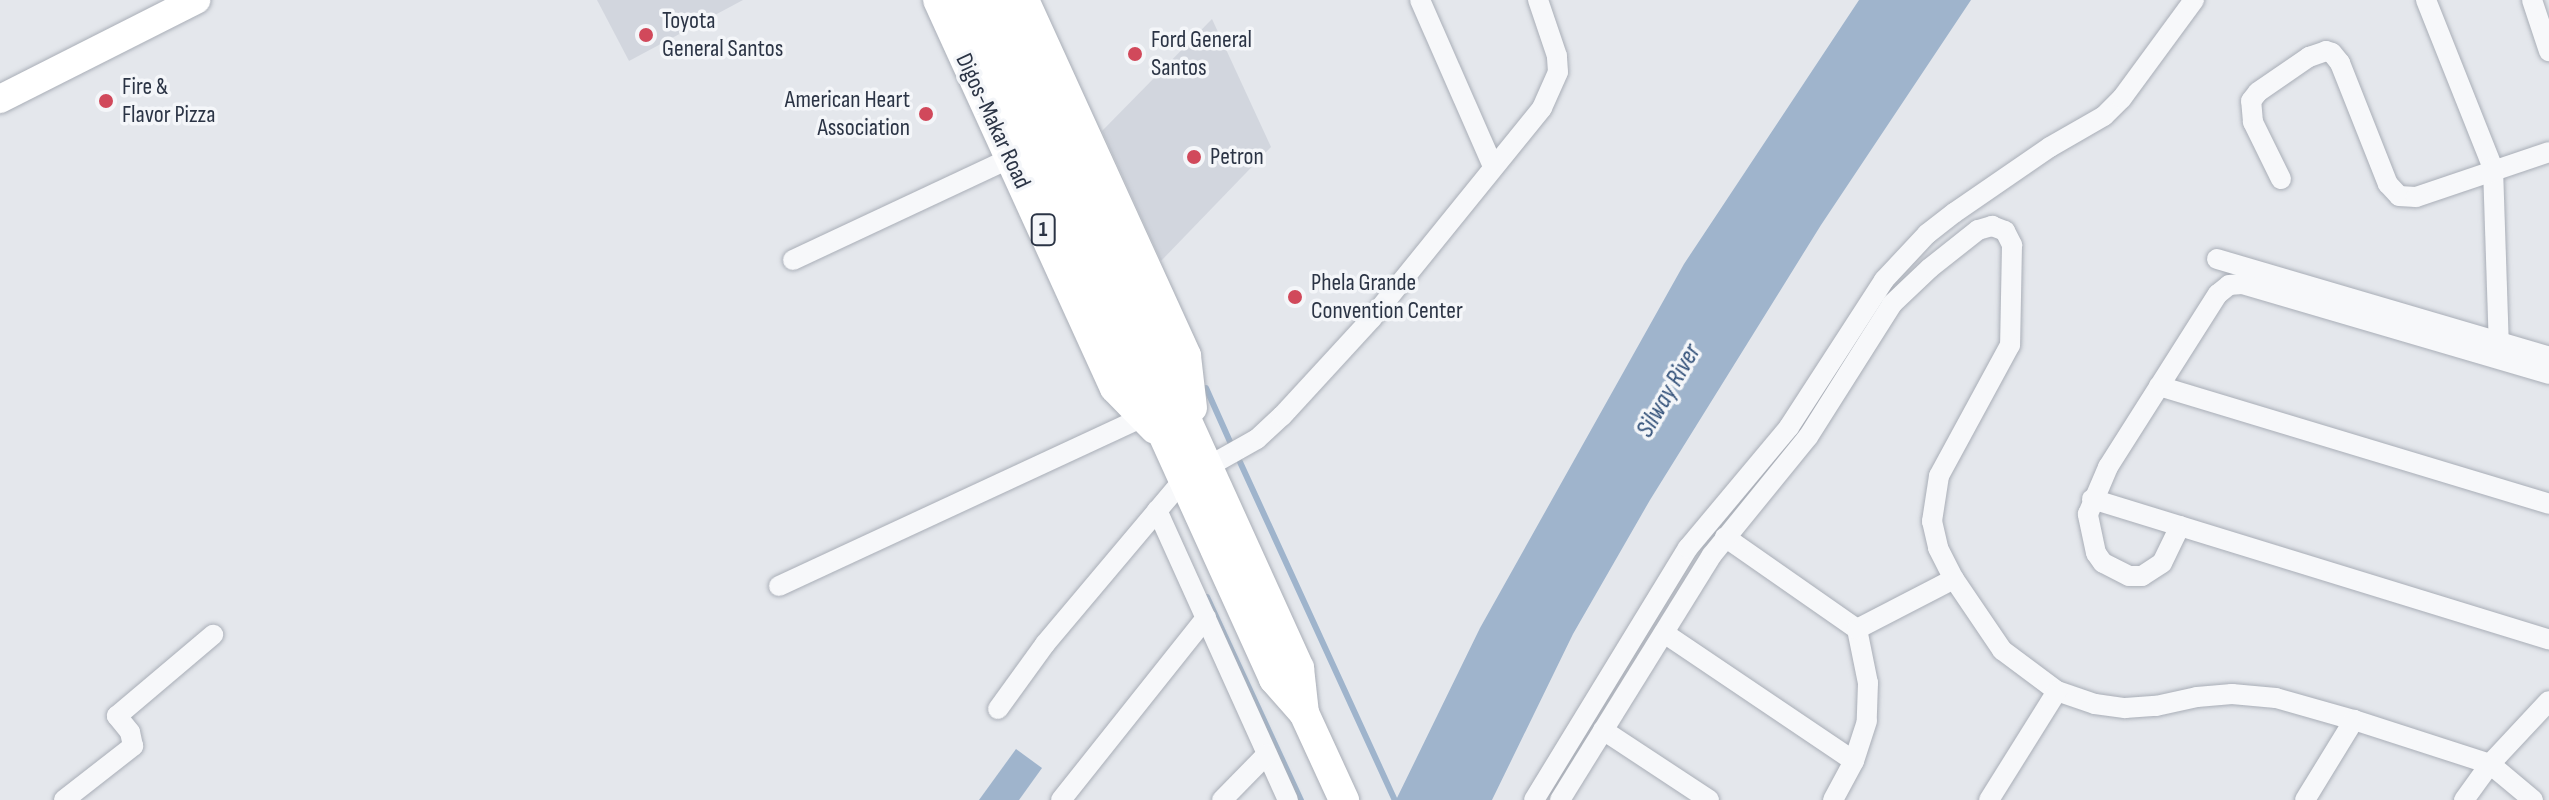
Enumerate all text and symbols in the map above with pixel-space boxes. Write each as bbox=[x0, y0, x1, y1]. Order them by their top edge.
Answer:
place label: Toyota General Santos bbox=[662, 7, 783, 63]
marker: Toyota General Santos bbox=[637, 26, 655, 44]
place label: Ford General Santos bbox=[1151, 26, 1252, 82]
marker: Ford General Santos bbox=[1126, 45, 1144, 63]
street label: Digos-Makar Road bbox=[949, 49, 1037, 193]
place label: Fire & Flavor Pizza bbox=[122, 73, 215, 129]
place label: American Heart Association bbox=[785, 86, 910, 142]
marker: Fire & Flavor Pizza bbox=[97, 92, 115, 110]
marker: American Heart Association bbox=[917, 105, 935, 123]
place label: Petron bbox=[1210, 143, 1264, 171]
marker: Petron bbox=[1185, 148, 1203, 166]
road number: 1 bbox=[1029, 212, 1057, 248]
place label: Phela Grande Convention Center bbox=[1311, 269, 1463, 325]
marker: Phela Grande Convention Center bbox=[1286, 288, 1304, 306]
water label: Silway River bbox=[1630, 339, 1708, 443]

